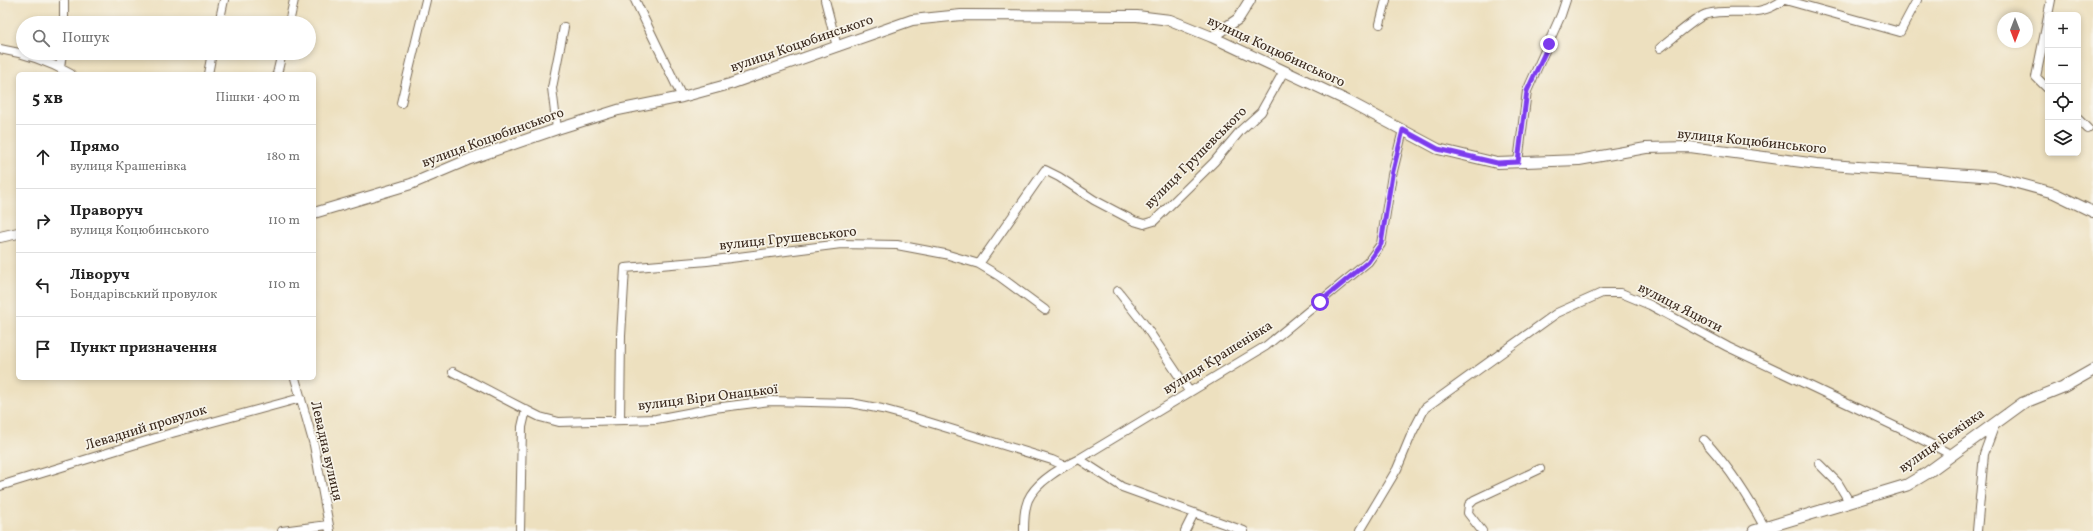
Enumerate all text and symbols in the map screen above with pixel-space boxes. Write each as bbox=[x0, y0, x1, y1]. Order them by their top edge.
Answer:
street label: вулиця Коцюбинського bbox=[728, 11, 876, 77]
street label: вулиця Коцюбинського bbox=[1204, 12, 1348, 92]
north arrow bbox=[1997, 12, 2033, 48]
map controls bbox=[2045, 12, 2081, 156]
button: + bbox=[2045, 12, 2081, 48]
search box bbox=[16, 16, 316, 60]
icon: search bbox=[30, 27, 52, 49]
text: Пошук bbox=[62, 28, 110, 49]
route end bbox=[1540, 35, 1558, 53]
button: − bbox=[2045, 48, 2081, 84]
button: locate bbox=[2045, 84, 2081, 120]
text: 5 хв bbox=[32, 87, 63, 110]
text: Пішки · 400 m bbox=[216, 89, 300, 107]
street label: вулиця Коцюбинського bbox=[419, 103, 567, 173]
street label: вулиця Грушевського bbox=[1141, 103, 1251, 213]
button: layers bbox=[2045, 120, 2081, 156]
street label: вулиця Коцюбинського bbox=[1676, 125, 1828, 159]
text: Прямо bbox=[70, 137, 119, 158]
icon: ahead bbox=[32, 146, 54, 168]
text: 180 m bbox=[266, 148, 300, 166]
text: вулиця Крашенівка bbox=[70, 158, 187, 176]
text: Праворуч bbox=[70, 201, 143, 222]
icon: right bbox=[32, 210, 54, 232]
text: 110 m bbox=[268, 212, 300, 230]
text: вулиця Коцюбинського bbox=[70, 222, 209, 240]
street label: вулиця Грушевського bbox=[718, 222, 858, 256]
text: Ліворуч bbox=[70, 265, 130, 286]
icon: left bbox=[32, 274, 54, 296]
text: 110 m bbox=[268, 276, 300, 294]
street label: вулиця Яцюти bbox=[1635, 279, 1726, 338]
text: Бондарівський провулок bbox=[70, 286, 217, 304]
route start bbox=[1311, 293, 1329, 311]
street label: вулиця Крашенівка bbox=[1160, 317, 1276, 399]
icon: arrive bbox=[32, 338, 54, 360]
text: Пункт призначення bbox=[70, 338, 217, 359]
street label: вулиця Віри Онацької bbox=[637, 380, 779, 416]
street label: Левадна вулиця bbox=[305, 399, 347, 503]
street label: Левадний провулок bbox=[83, 400, 210, 456]
street label: вулиця Бежівка bbox=[1895, 404, 1989, 478]

